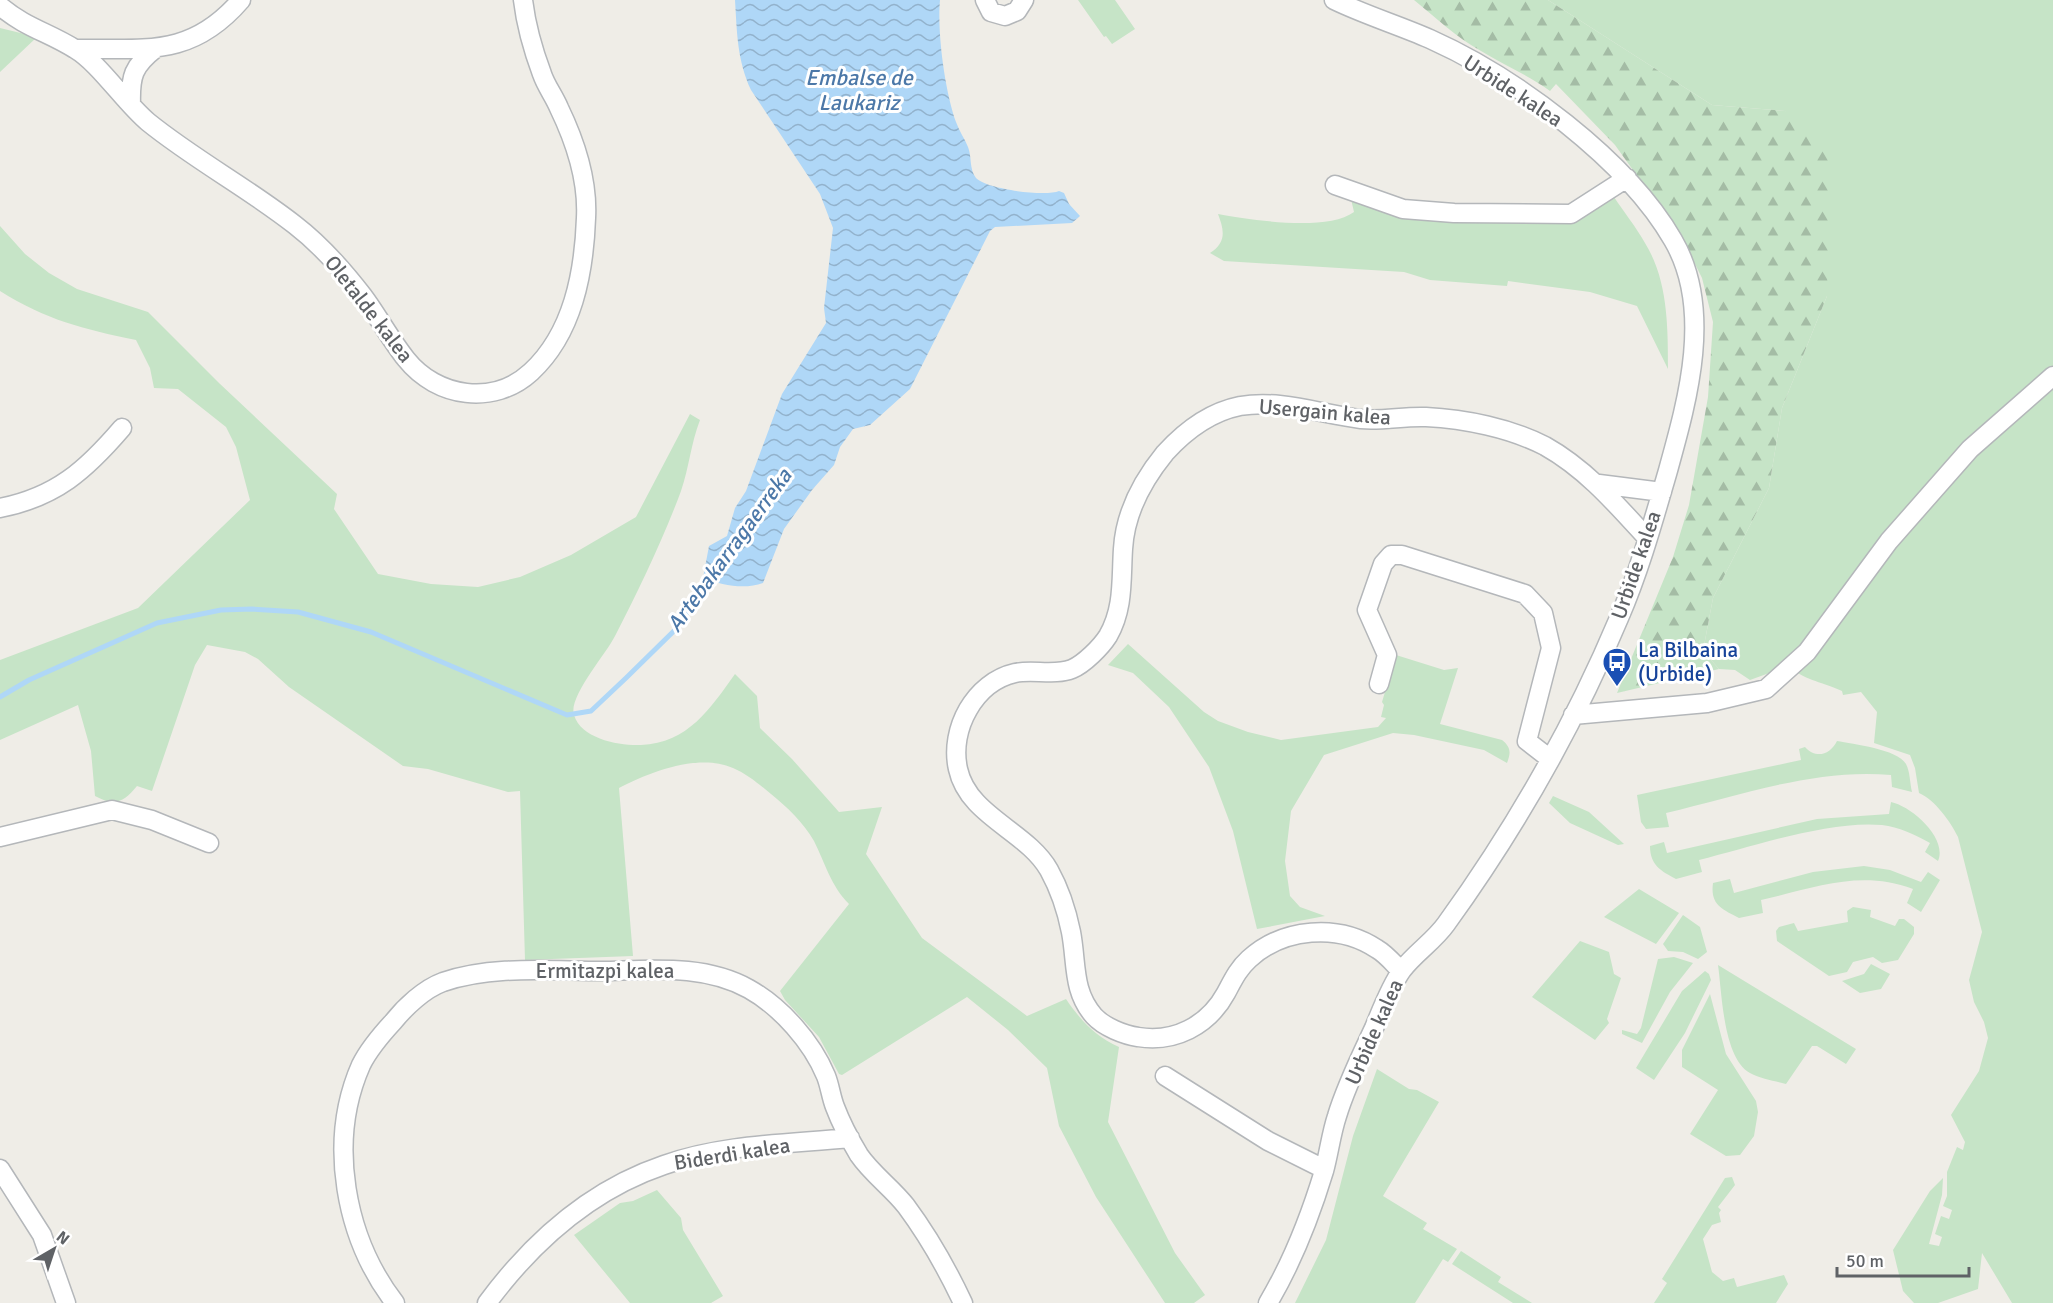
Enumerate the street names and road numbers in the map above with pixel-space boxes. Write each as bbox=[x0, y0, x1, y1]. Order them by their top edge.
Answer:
street label: Urbide kalea bbox=[1458, 49, 1568, 133]
street label: Oletalde kalea bbox=[319, 250, 419, 368]
street label: Usergain kalea bbox=[1258, 393, 1392, 431]
street label: Urbide kalea bbox=[1605, 507, 1667, 623]
street label: Ermitazpi kalea bbox=[535, 958, 675, 984]
street label: Urbide kalea bbox=[1339, 975, 1409, 1089]
street label: Biderdi kalea bbox=[672, 1132, 792, 1176]

